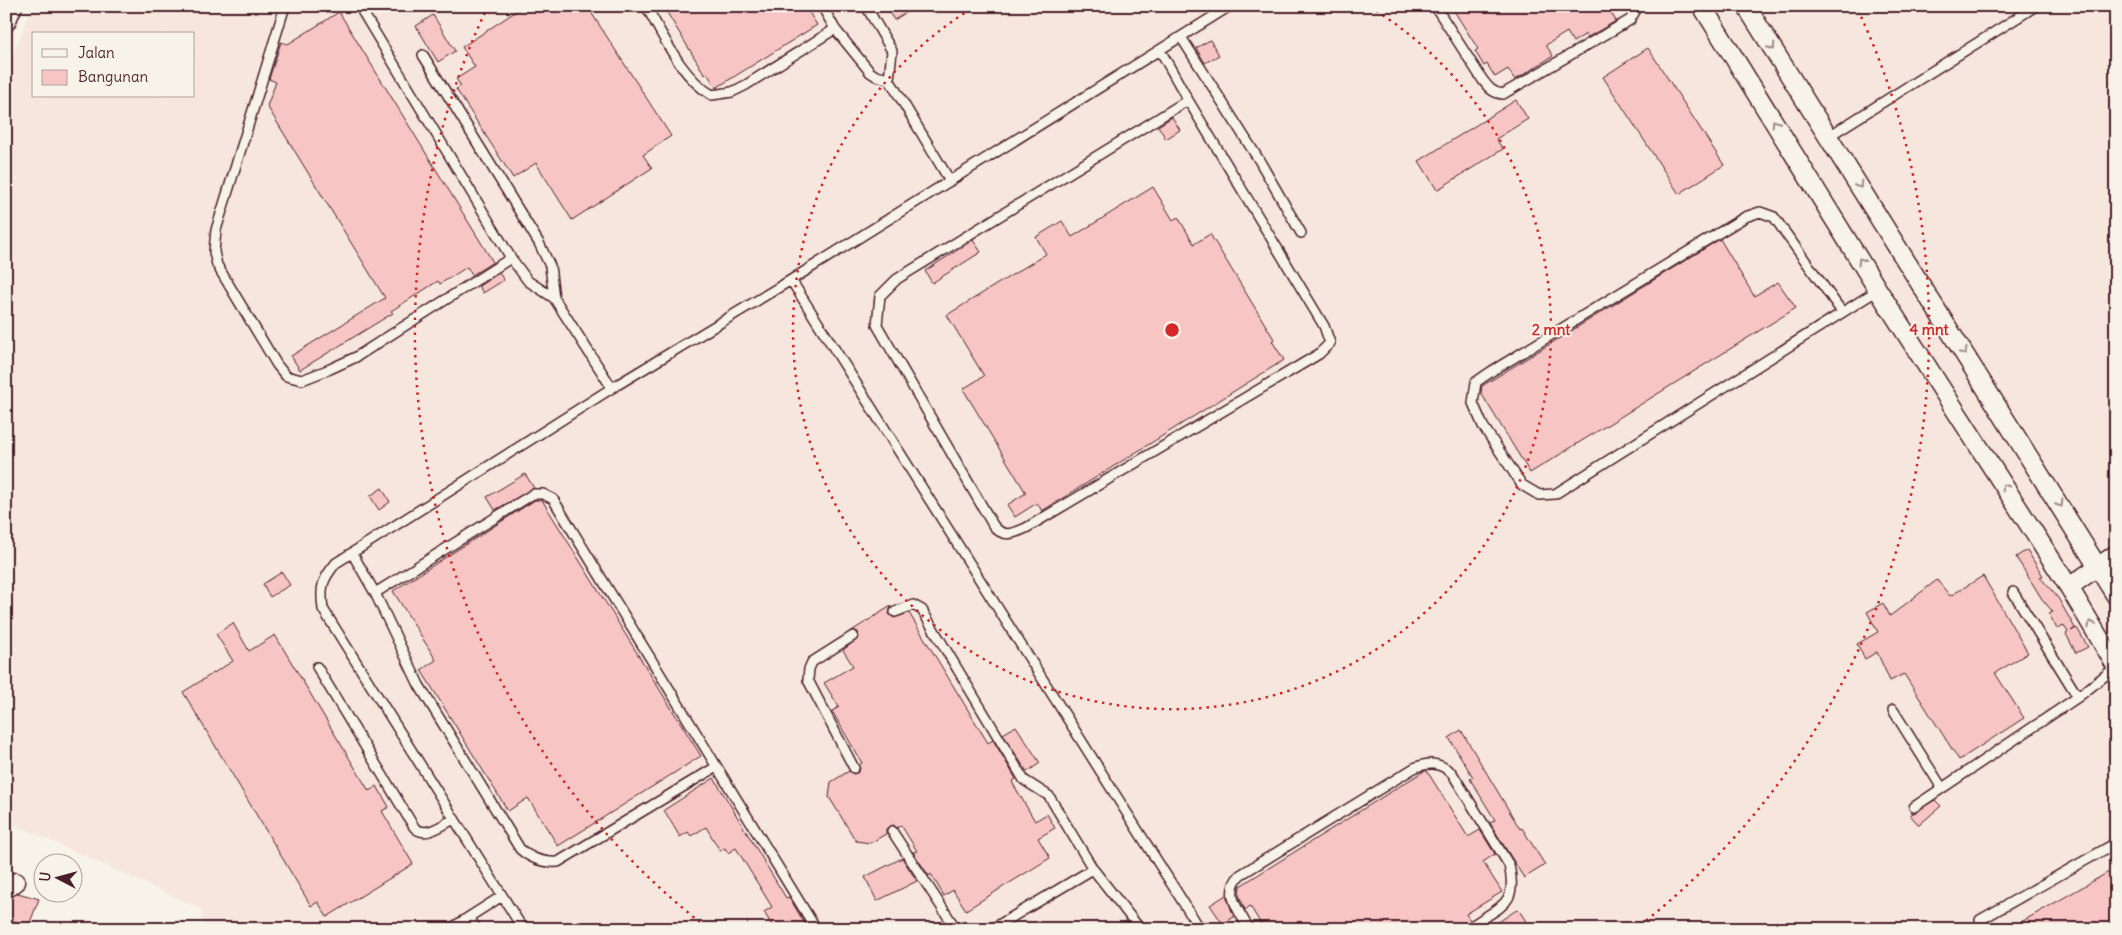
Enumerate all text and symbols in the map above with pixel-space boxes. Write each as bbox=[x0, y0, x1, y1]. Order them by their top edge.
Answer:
legend bbox=[32, 32, 195, 98]
one-way arrow bbox=[1766, 42, 1776, 51]
text: Jalan bbox=[78, 43, 115, 62]
text: Bangunan bbox=[78, 67, 148, 86]
one-way arrow bbox=[1772, 120, 1781, 129]
one-way arrow bbox=[1853, 179, 1863, 188]
one-way arrow bbox=[1857, 258, 1867, 267]
text: 2 mnt bbox=[1532, 320, 1571, 339]
text: 4 mnt bbox=[1909, 320, 1949, 339]
centre of rings bbox=[1163, 321, 1181, 339]
one-way arrow bbox=[1958, 346, 1967, 356]
one-way arrow bbox=[2002, 483, 2011, 492]
one-way arrow bbox=[2053, 499, 2063, 508]
one-way arrow bbox=[2088, 621, 2098, 630]
north arrow bbox=[32, 852, 82, 902]
text: U bbox=[36, 871, 55, 882]

